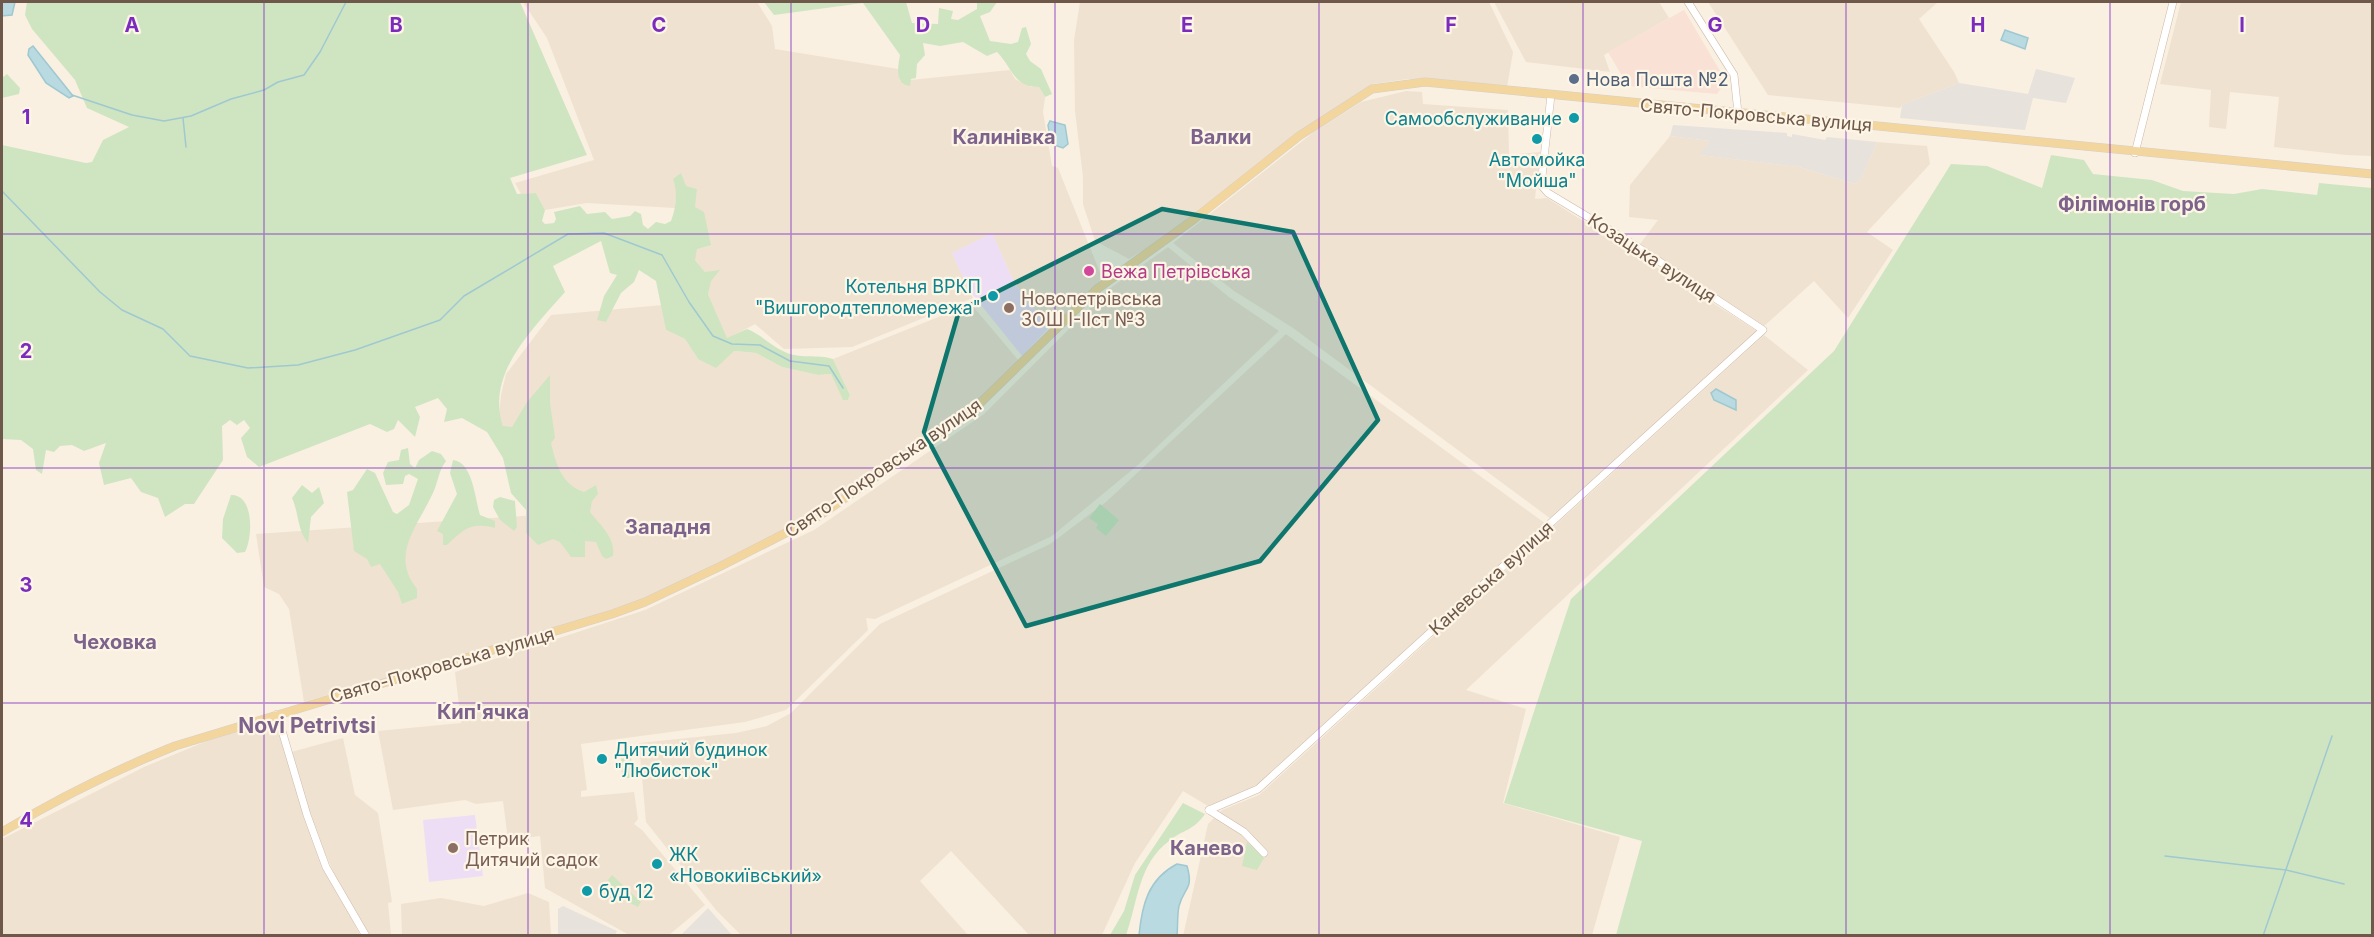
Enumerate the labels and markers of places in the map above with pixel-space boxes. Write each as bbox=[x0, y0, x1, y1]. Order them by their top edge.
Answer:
place label: Нова Пошта №2 bbox=[1586, 69, 1729, 90]
marker: Нова Пошта №2 bbox=[1567, 72, 1581, 86]
place label: Самообслуживание bbox=[1385, 108, 1562, 129]
marker: Самообслуживание bbox=[1567, 111, 1581, 125]
marker: Автомойка "Мойша" bbox=[1530, 132, 1544, 146]
place label: Автомойка "Мойша" bbox=[1489, 149, 1585, 191]
place label: Вежа Петрівська bbox=[1101, 261, 1251, 282]
marker: Вежа Петрівська bbox=[1082, 264, 1096, 278]
place label: Котельня ВРКП "Вишгородтепломережа" bbox=[755, 276, 981, 318]
place label: Новопетрівська ЗОШ I-IIст №3 bbox=[1021, 288, 1162, 330]
marker: Котельня ВРКП "Вишгородтепломережа" bbox=[986, 289, 1000, 303]
marker: Новопетрівська ЗОШ I-IIст №3 bbox=[1002, 301, 1016, 315]
place label: Дитячий будинок "Любисток" bbox=[614, 739, 768, 781]
marker: Дитячий будинок "Любисток" bbox=[595, 752, 609, 766]
place label: Петрик Дитячий садок bbox=[465, 828, 598, 870]
marker: Петрик Дитячий садок bbox=[446, 841, 460, 855]
place label: ЖК «Новокиївський» bbox=[669, 844, 822, 886]
marker: ЖК «Новокиївський» bbox=[650, 857, 664, 871]
place label: буд 12 bbox=[599, 881, 654, 902]
marker: буд 12 bbox=[580, 884, 594, 898]

